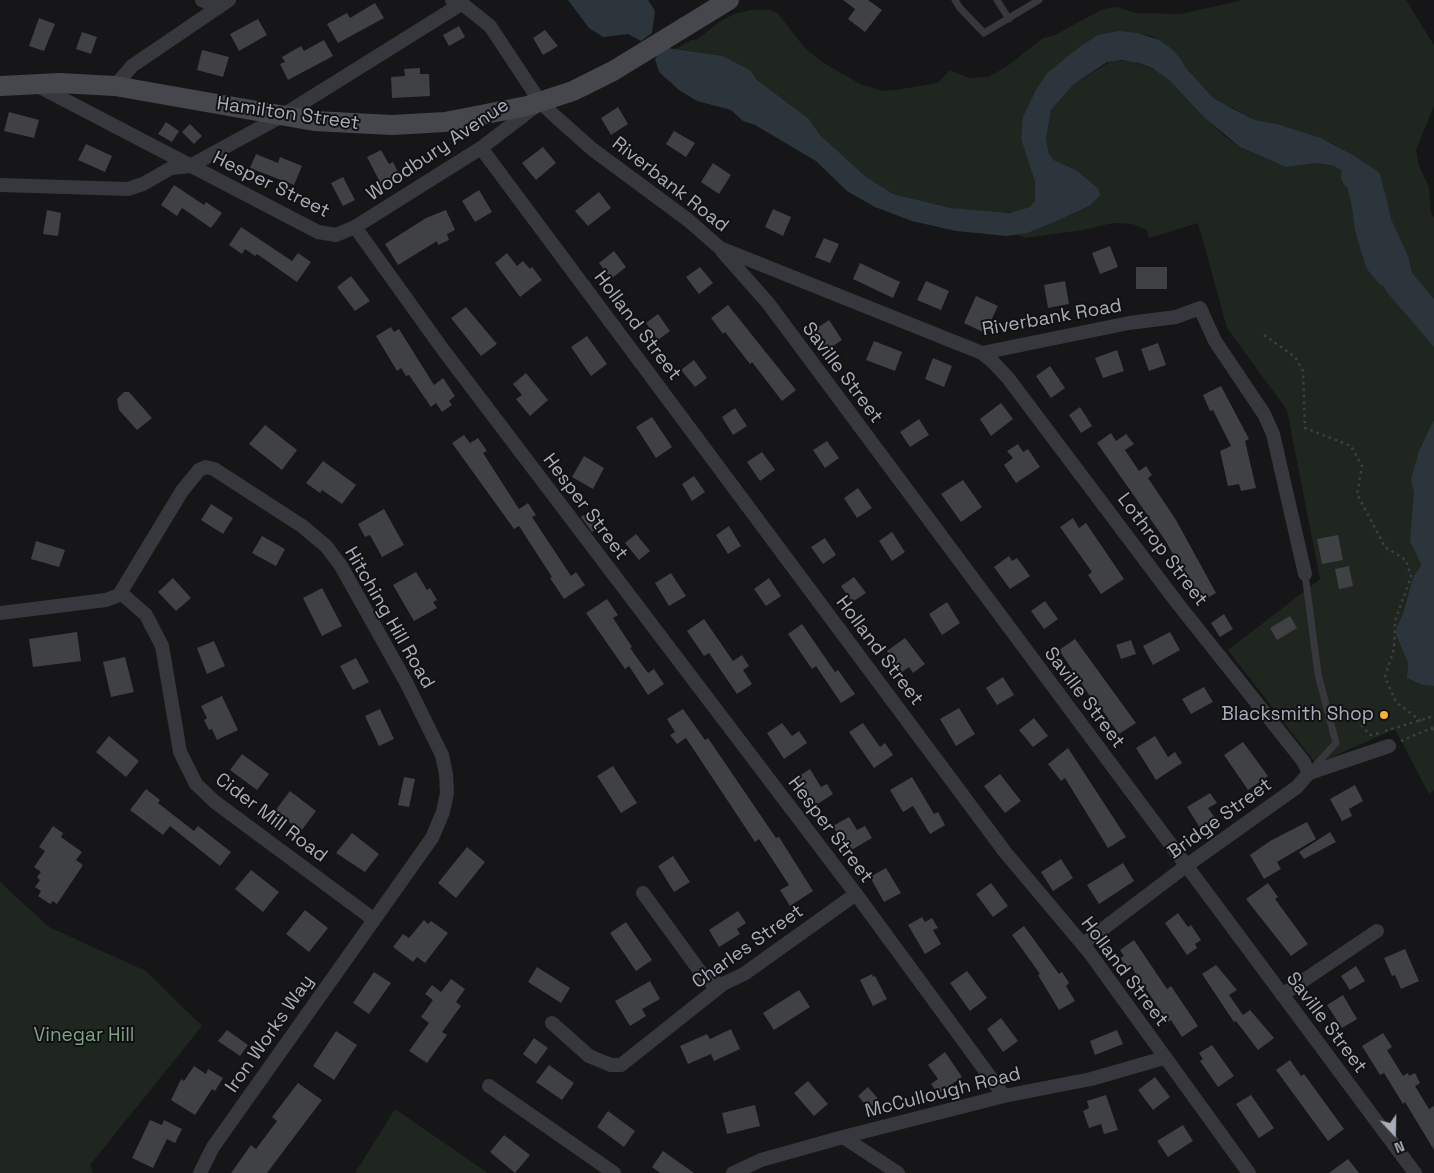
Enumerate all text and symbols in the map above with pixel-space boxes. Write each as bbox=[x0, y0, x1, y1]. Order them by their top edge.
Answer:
street label: Hamilton Street bbox=[215, 93, 361, 135]
street label: Woodbury Avenue bbox=[363, 94, 513, 206]
street label: Riverbank Road bbox=[607, 132, 733, 238]
street label: Hesper Street bbox=[209, 147, 333, 223]
street label: Holland Street bbox=[588, 267, 686, 385]
street label: Riverbank Road bbox=[980, 294, 1124, 342]
street label: Saville Street bbox=[797, 318, 887, 428]
street label: Hesper Street bbox=[538, 449, 632, 565]
street label: Lothrop Street bbox=[1112, 489, 1212, 611]
street label: Hitching Hill Road bbox=[339, 543, 439, 693]
street label: Holland Street bbox=[830, 592, 928, 710]
street label: Saville Street bbox=[1039, 643, 1129, 753]
place label: Blacksmith Shop bbox=[1221, 704, 1374, 726]
marker: Blacksmith Shop bbox=[1378, 709, 1390, 721]
street label: Cider Mill Road bbox=[211, 768, 331, 868]
street label: Hesper Street bbox=[783, 772, 877, 888]
street label: Bridge Street bbox=[1164, 774, 1276, 864]
street label: Charles Street bbox=[688, 900, 808, 994]
street label: Holland Street bbox=[1075, 913, 1173, 1031]
street label: Saville Street bbox=[1281, 968, 1371, 1078]
street label: Iron Works Way bbox=[221, 971, 319, 1097]
park label: Vinegar Hill bbox=[34, 1025, 134, 1047]
street label: McCullough Road bbox=[863, 1063, 1023, 1123]
north arrow bbox=[1369, 1108, 1419, 1158]
text: N bbox=[1392, 1137, 1407, 1157]

